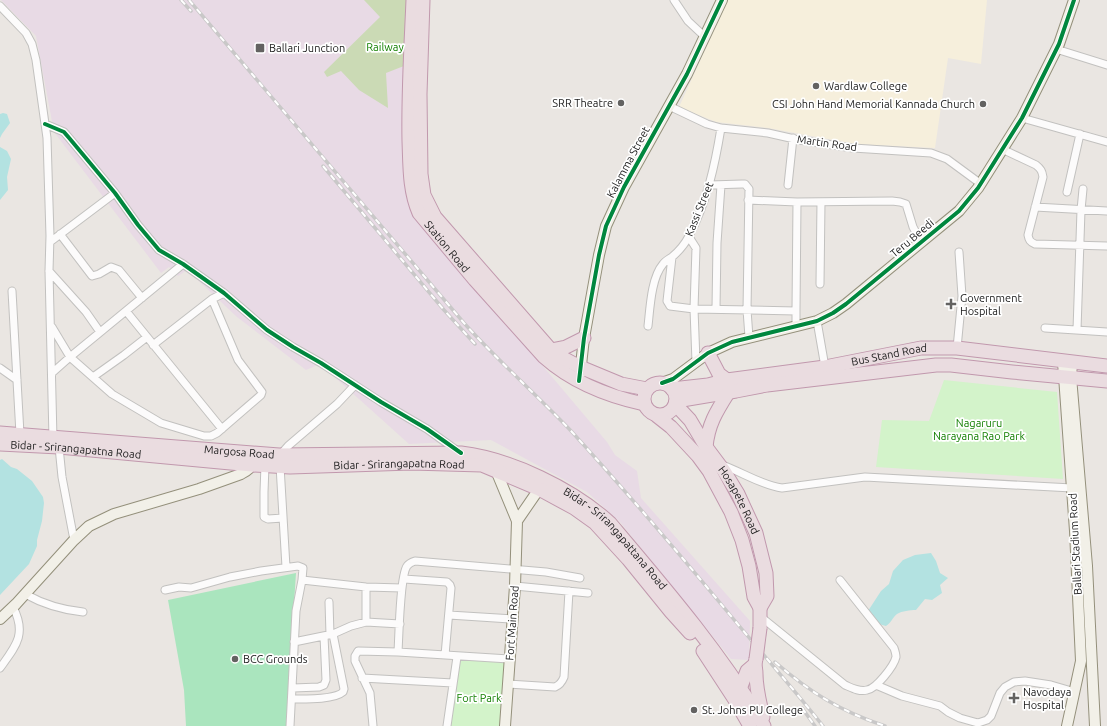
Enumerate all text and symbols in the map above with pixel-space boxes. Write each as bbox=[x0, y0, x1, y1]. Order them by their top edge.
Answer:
park label: Railway bbox=[366, 41, 404, 53]
marker: Ballari Junction bbox=[254, 42, 266, 54]
place label: Ballari Junction bbox=[269, 42, 345, 54]
place label: Wardlaw College bbox=[824, 80, 907, 92]
marker: Wardlaw College bbox=[811, 81, 821, 91]
place label: SRR Theatre bbox=[552, 97, 613, 109]
marker: SRR Theatre bbox=[616, 98, 626, 108]
place label: CSI John Hand Memorial Kannada Church bbox=[772, 98, 975, 110]
marker: CSI John Hand Memorial Kannada Church bbox=[978, 99, 988, 109]
street label: Kalamma Street bbox=[604, 124, 652, 200]
street label: Martin Road bbox=[796, 133, 858, 153]
street label: Kassi Street bbox=[683, 179, 716, 238]
street label: Teru Beedi bbox=[888, 216, 936, 260]
street label: Station Road bbox=[422, 218, 472, 275]
place label: Government Hospital bbox=[960, 292, 1022, 317]
marker: Government Hospital bbox=[945, 298, 957, 310]
street label: Bus Stand Road bbox=[850, 342, 927, 368]
park label: Nagaruru Narayana Rao Park bbox=[933, 417, 1025, 442]
street label: Bidar - Srirangapatna Road bbox=[10, 439, 142, 461]
street label: Margosa Road bbox=[204, 443, 275, 461]
street label: Bidar - Srirangapatna Road bbox=[333, 457, 465, 472]
street label: Hosapete Road bbox=[716, 463, 762, 536]
street label: Bidar - Srirangapattana Road bbox=[561, 485, 669, 592]
street label: Ballari Stadium Road bbox=[1066, 493, 1084, 595]
street label: Fort Main Road bbox=[503, 585, 521, 661]
place label: BCC Grounds bbox=[243, 653, 308, 665]
marker: BCC Grounds bbox=[230, 654, 240, 664]
place label: Navodaya Hospital bbox=[1023, 686, 1071, 711]
park label: Fort Park bbox=[456, 692, 502, 704]
marker: Navodaya Hospital bbox=[1008, 692, 1020, 704]
place label: St. Johns PU College bbox=[702, 704, 803, 716]
marker: St. Johns PU College bbox=[689, 705, 699, 715]

